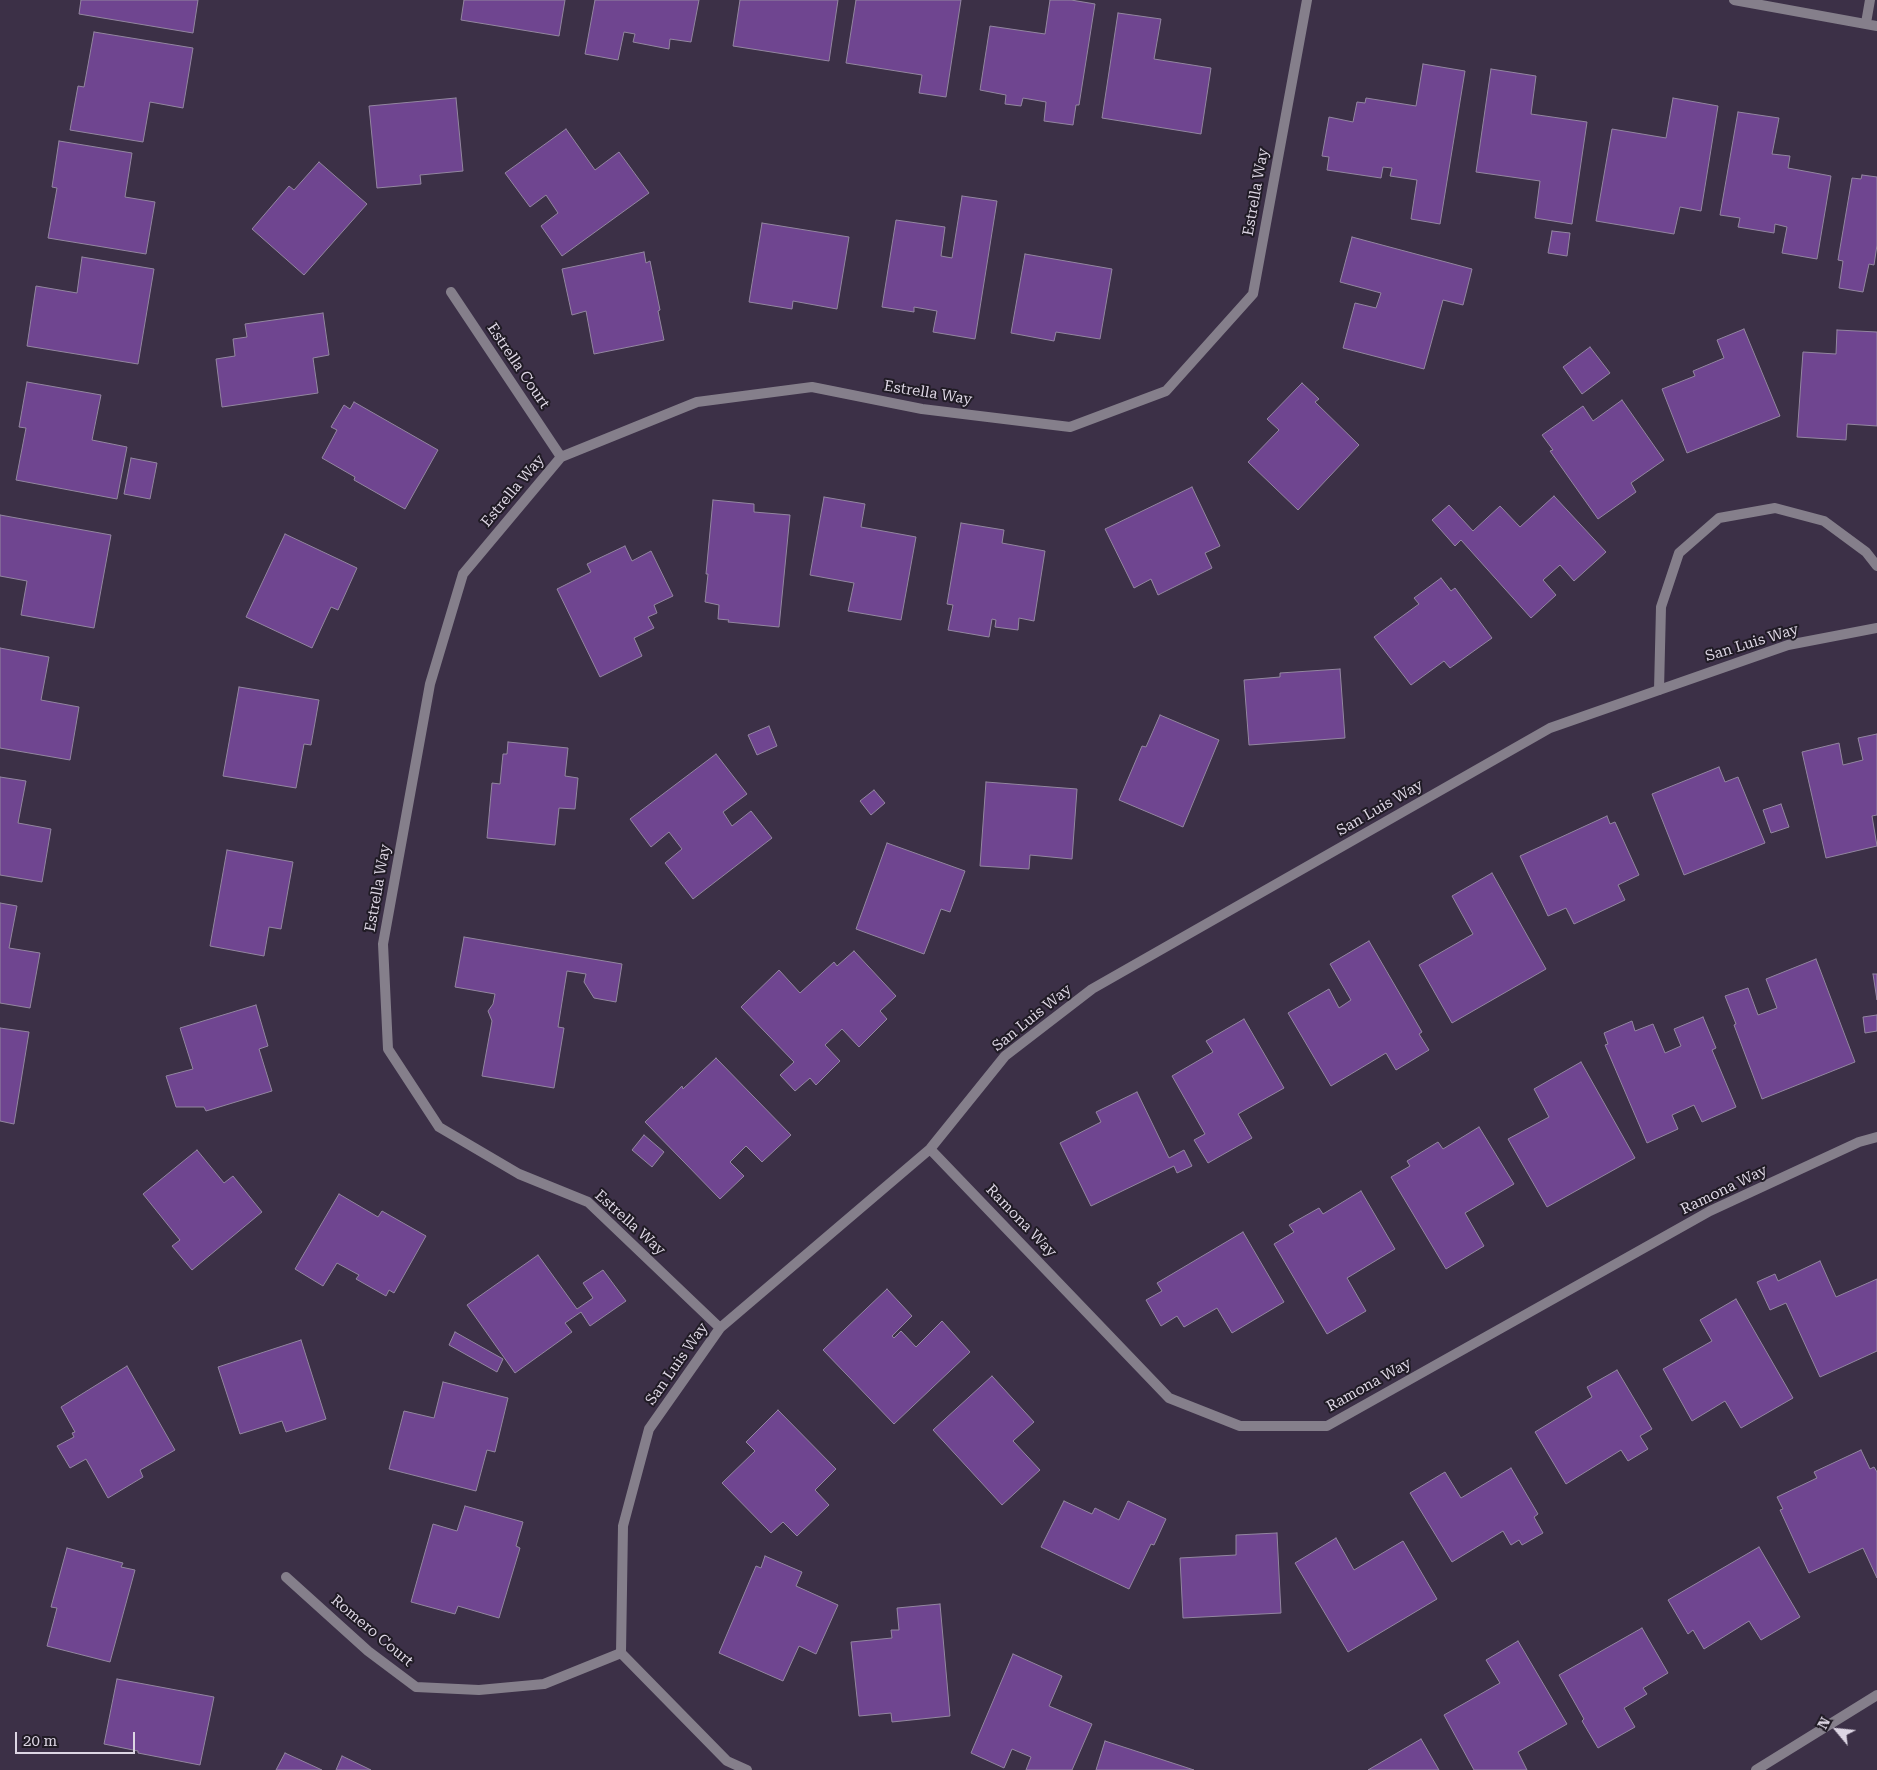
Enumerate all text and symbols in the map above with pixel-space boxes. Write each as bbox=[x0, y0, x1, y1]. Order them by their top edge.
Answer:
street label: Estrella Way bbox=[1239, 147, 1273, 237]
street label: Estrella Court bbox=[483, 320, 553, 412]
street label: Estrella Way bbox=[883, 377, 973, 409]
street label: Estrella Way bbox=[478, 451, 548, 531]
street label: San Luis Way bbox=[1703, 620, 1801, 666]
street label: San Luis Way bbox=[1334, 776, 1426, 840]
street label: Estrella Way bbox=[361, 843, 395, 933]
street label: San Luis Way bbox=[989, 981, 1075, 1055]
street label: Ramona Way bbox=[1678, 1161, 1770, 1219]
street label: Ramona Way bbox=[982, 1181, 1060, 1261]
street label: Estrella Way bbox=[591, 1187, 669, 1259]
street label: San Luis Way bbox=[642, 1319, 712, 1409]
street label: Ramona Way bbox=[1323, 1354, 1415, 1416]
street label: Romero Court bbox=[327, 1591, 417, 1671]
north arrow bbox=[1812, 1705, 1862, 1755]
text: N bbox=[1814, 1714, 1833, 1731]
scale bar bbox=[18, 1722, 138, 1754]
text: 20 m bbox=[23, 1732, 57, 1750]

